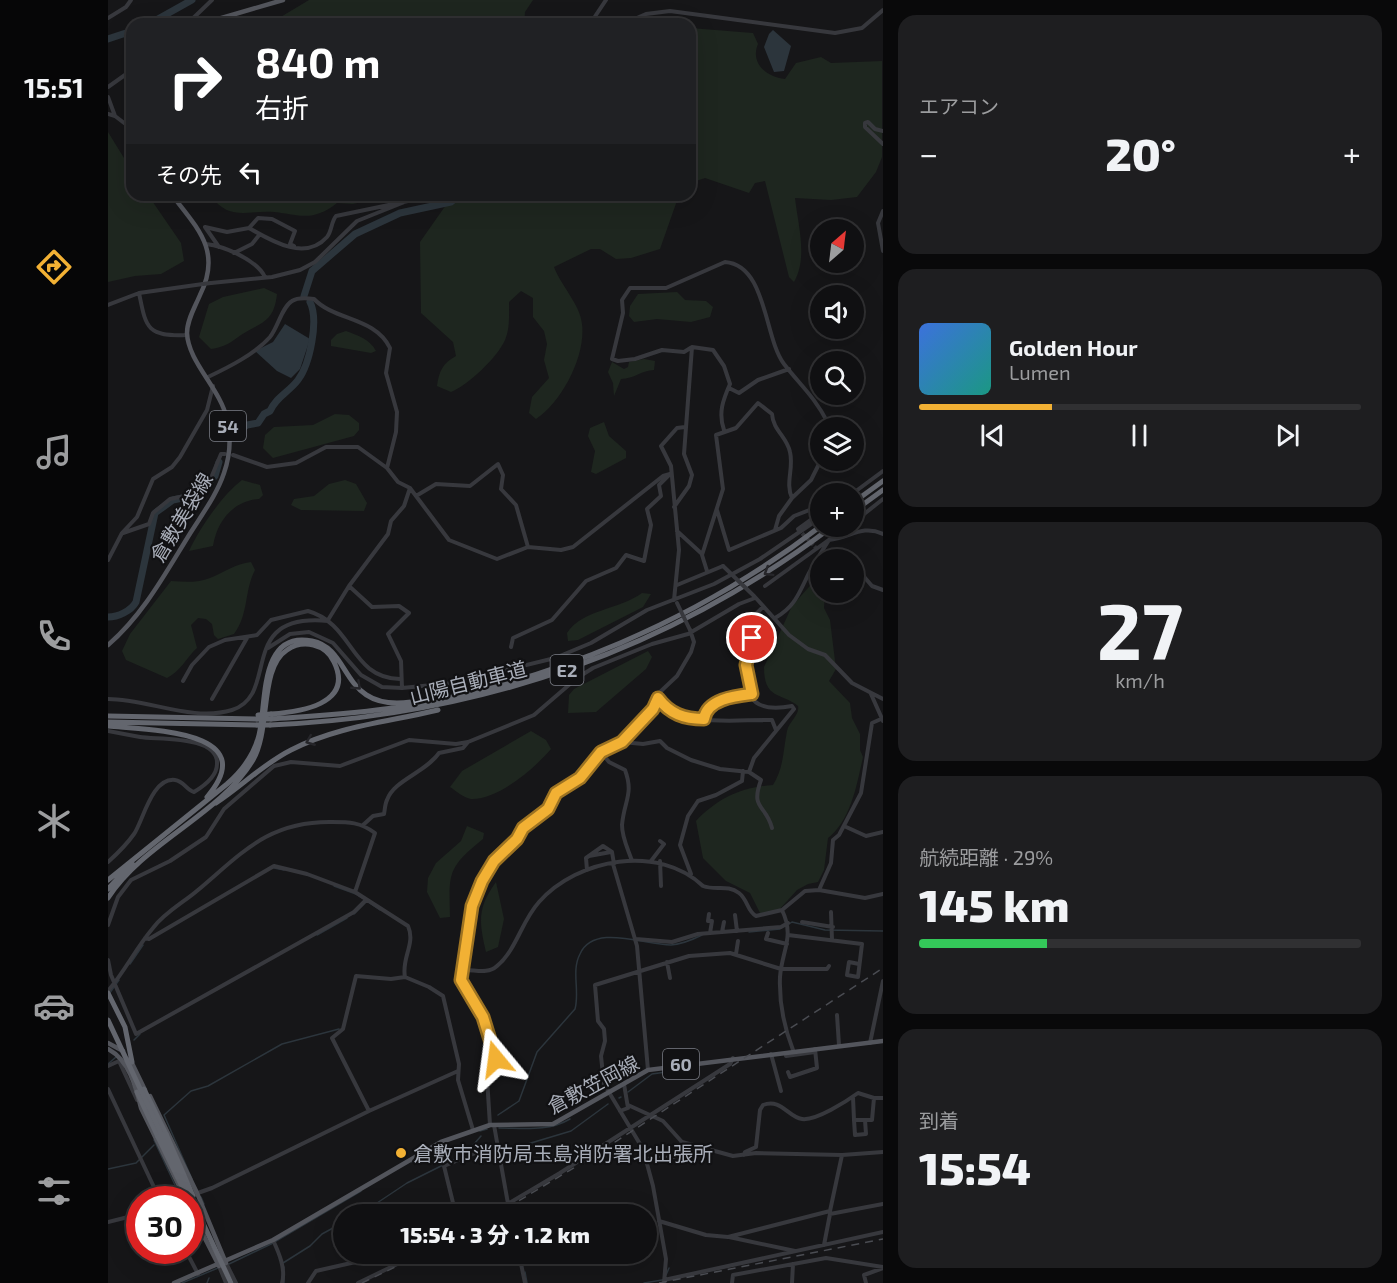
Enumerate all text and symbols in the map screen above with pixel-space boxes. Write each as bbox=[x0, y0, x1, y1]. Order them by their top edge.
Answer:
text: 840 m bbox=[255, 36, 381, 86]
icon: right bbox=[156, 42, 234, 120]
text: 15:51 bbox=[24, 71, 84, 103]
text: 右折 bbox=[255, 91, 309, 123]
text: エアコン bbox=[919, 94, 999, 118]
text: 20° bbox=[1105, 126, 1176, 180]
text: − bbox=[919, 133, 938, 173]
text: + bbox=[1343, 133, 1361, 173]
icon: left bbox=[234, 156, 267, 189]
text: その先 bbox=[156, 161, 222, 187]
north arrow bbox=[810, 219, 864, 273]
map controls bbox=[810, 219, 864, 603]
icon: directions bbox=[33, 246, 75, 288]
button: sound bbox=[810, 285, 864, 339]
text: Golden Hour bbox=[1009, 334, 1138, 360]
button: search bbox=[810, 351, 864, 405]
text: Lumen bbox=[1009, 360, 1071, 384]
road number: 54 bbox=[210, 411, 246, 441]
button: layers bbox=[810, 417, 864, 471]
icon: previous bbox=[976, 419, 1009, 452]
icon: pause bbox=[1123, 419, 1156, 452]
icon: next bbox=[1271, 419, 1304, 452]
icon: music bbox=[33, 431, 75, 473]
street label: 倉敷美袋線 bbox=[145, 468, 217, 566]
button: + bbox=[810, 483, 864, 537]
button: − bbox=[810, 549, 864, 603]
one-way arrow bbox=[764, 565, 774, 577]
text: 27 bbox=[1097, 582, 1183, 676]
pin bbox=[726, 612, 777, 663]
icon: phone bbox=[33, 615, 75, 657]
icon: arrive bbox=[735, 621, 768, 654]
road number: E2 bbox=[550, 655, 584, 685]
street label: 山陽自動車道 bbox=[407, 656, 529, 708]
text: km/h bbox=[1115, 668, 1165, 692]
one-way arrow bbox=[350, 679, 360, 690]
one-way arrow bbox=[306, 734, 317, 746]
icon: climate bbox=[33, 800, 75, 842]
text: 航続距離 · 29% bbox=[919, 845, 1053, 869]
text: 145 km bbox=[919, 877, 1069, 931]
icon: car bbox=[33, 985, 75, 1027]
position arrow bbox=[464, 1027, 528, 1091]
road number: 60 bbox=[663, 1049, 699, 1079]
street label: 倉敷笠岡線 bbox=[543, 1050, 643, 1118]
text: 到着 bbox=[919, 1108, 959, 1132]
text: 15:54 bbox=[919, 1140, 1031, 1194]
place label: 倉敷市消防局玉島消防署北出張所 bbox=[413, 1141, 713, 1165]
marker: 倉敷市消防局玉島消防署北出張所 bbox=[394, 1146, 408, 1160]
icon: filters bbox=[33, 1170, 75, 1212]
speed limit sign: 30 bbox=[126, 1186, 204, 1264]
text: 15:54 · 3 分 · 1.2 km bbox=[400, 1221, 590, 1247]

